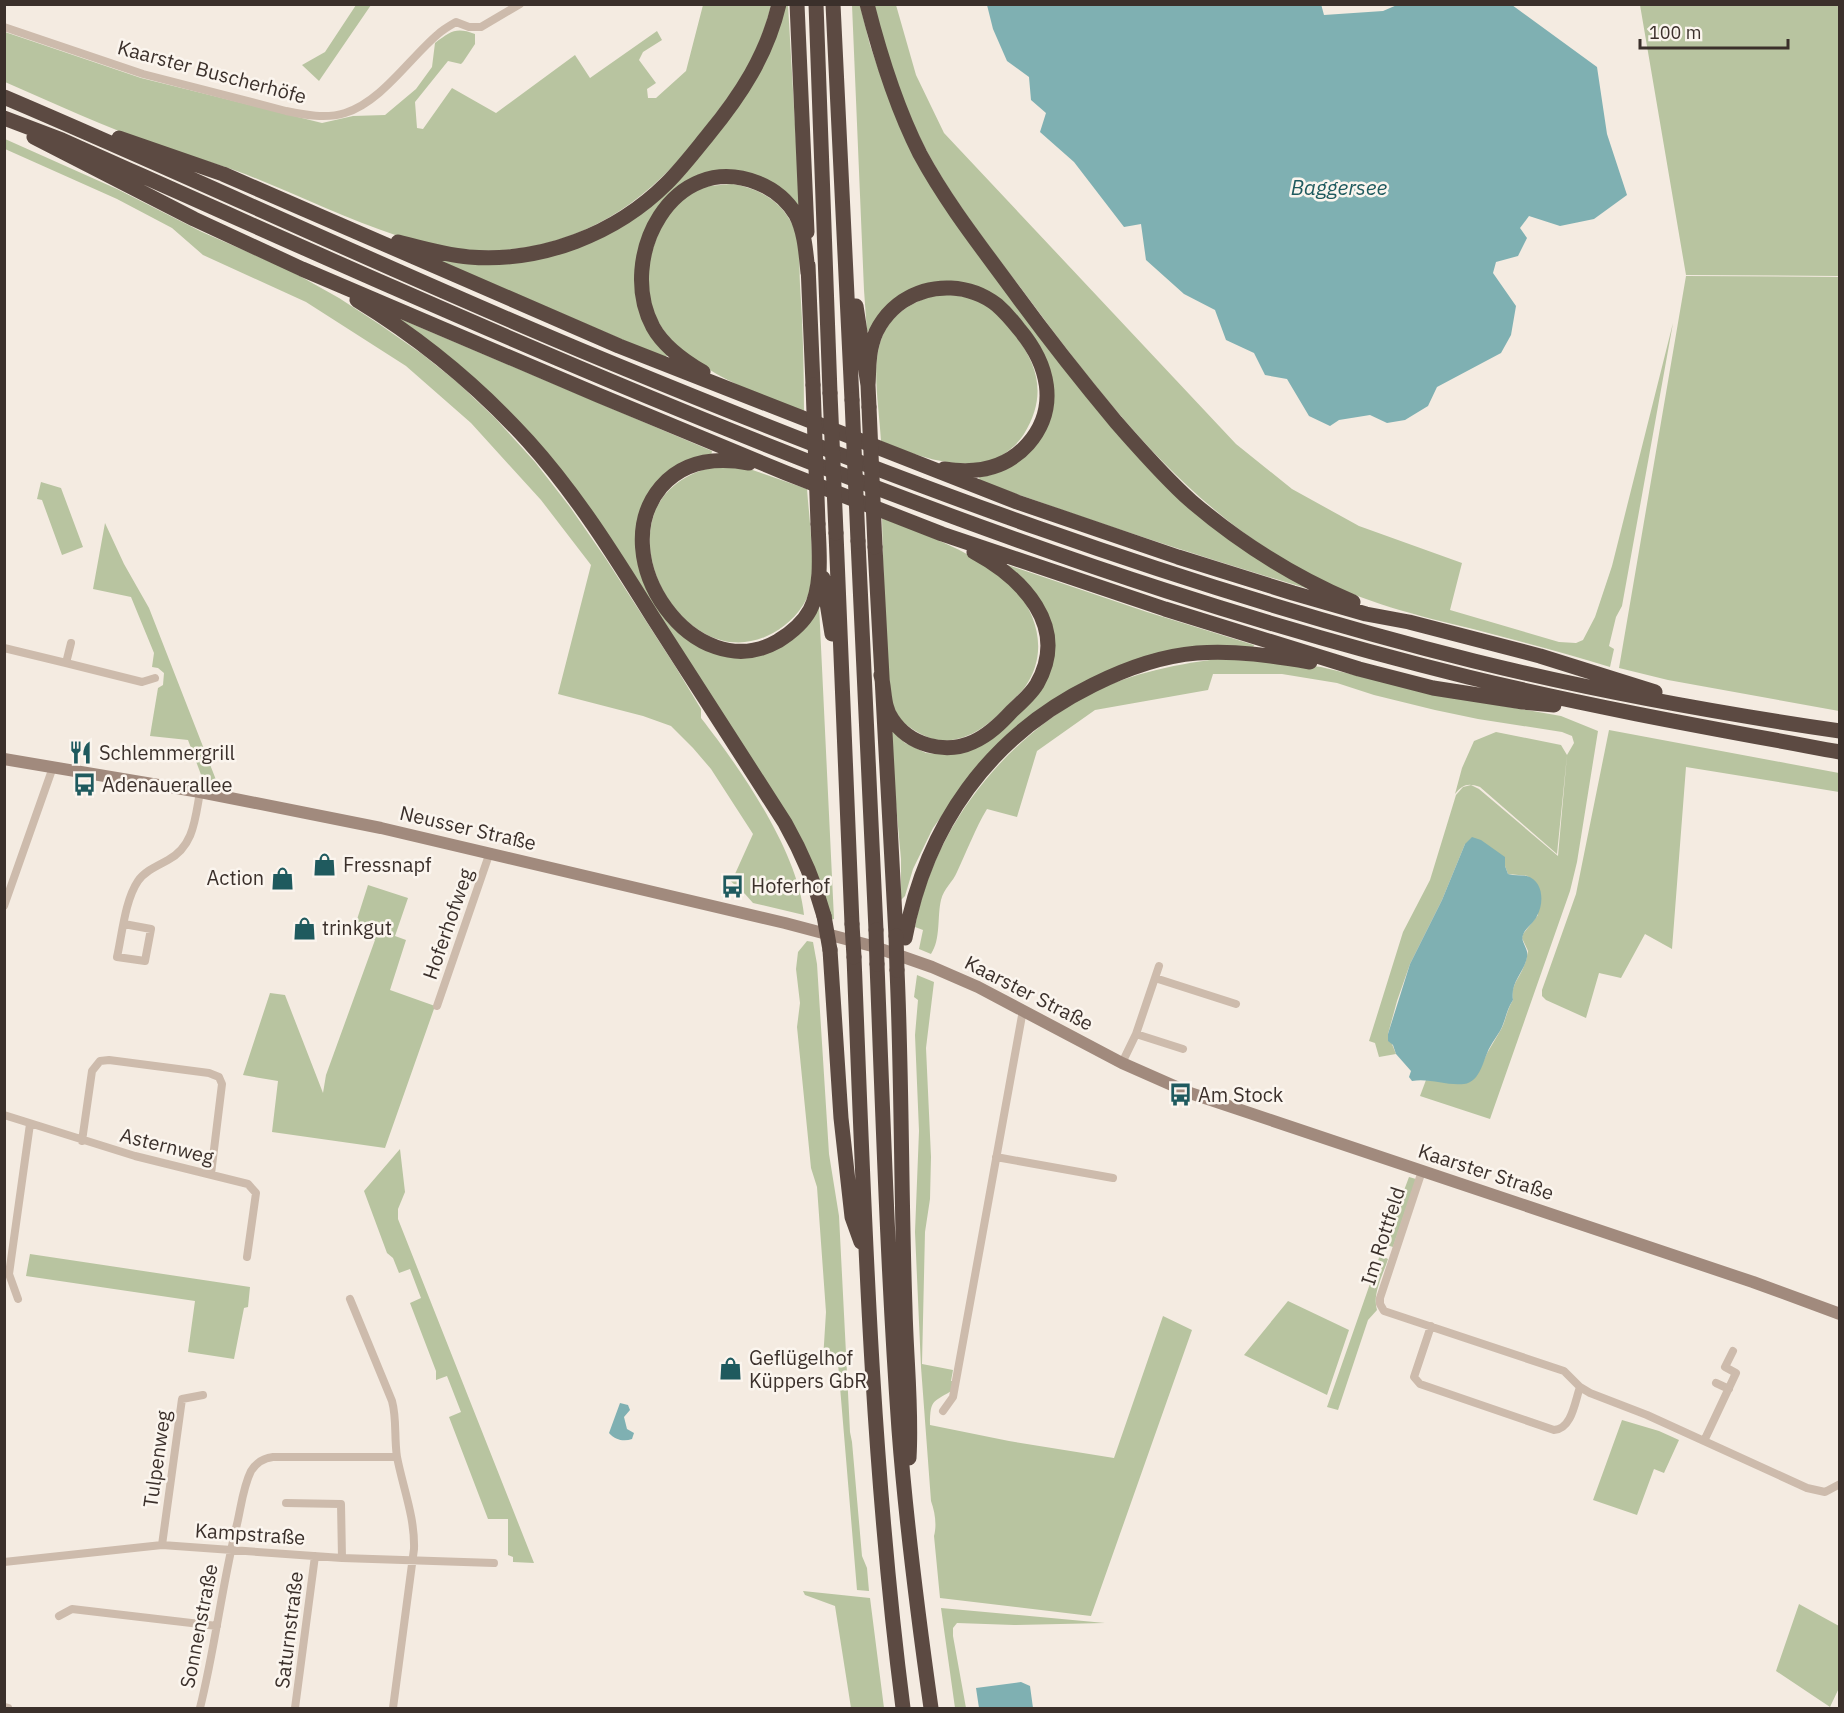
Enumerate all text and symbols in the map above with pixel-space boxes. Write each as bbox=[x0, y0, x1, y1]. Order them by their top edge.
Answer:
scale bar bbox=[1640, 12, 1788, 50]
text: 100 m bbox=[1649, 21, 1701, 44]
street label: Kaarster Buscherhöfe bbox=[115, 33, 310, 110]
water label: Baggersee bbox=[1291, 173, 1387, 201]
place label: Schlemmergrill bbox=[99, 739, 235, 766]
restaurant icon: Schlemmergrill bbox=[68, 740, 94, 766]
place label: Adenauerallee bbox=[102, 771, 232, 798]
bus stop icon: Adenauerallee bbox=[71, 772, 97, 798]
street label: Neusser Straße bbox=[397, 799, 539, 856]
place label: Fressnapf bbox=[343, 851, 432, 878]
shop icon: Fressnapf bbox=[312, 852, 338, 878]
place label: Action bbox=[207, 864, 264, 891]
street label: Hoferhofweg bbox=[416, 864, 479, 983]
shop icon: Action bbox=[269, 865, 295, 891]
place label: Hoferhof bbox=[751, 872, 830, 899]
bus stop icon: Hoferhof bbox=[720, 873, 746, 899]
place label: trinkgut bbox=[322, 914, 392, 941]
shop icon: trinkgut bbox=[291, 915, 317, 941]
street label: Kaarster Straße bbox=[960, 949, 1098, 1037]
place label: Am Stock bbox=[1198, 1081, 1284, 1108]
bus stop icon: Am Stock bbox=[1167, 1082, 1193, 1108]
street label: Asternweg bbox=[117, 1121, 217, 1170]
street label: Kaarster Straße bbox=[1415, 1137, 1557, 1206]
street label: Im Rottfeld bbox=[1354, 1183, 1411, 1289]
place label: Geflügelhof Küppers GbR bbox=[749, 1344, 867, 1394]
shop icon: Geflügelhof Küppers GbR bbox=[718, 1356, 744, 1382]
street label: Tulpenweg bbox=[136, 1408, 177, 1509]
street label: Kampstraße bbox=[194, 1516, 306, 1551]
street label: Sonnenstraße bbox=[173, 1561, 224, 1690]
street label: Saturnstraße bbox=[268, 1570, 309, 1690]

